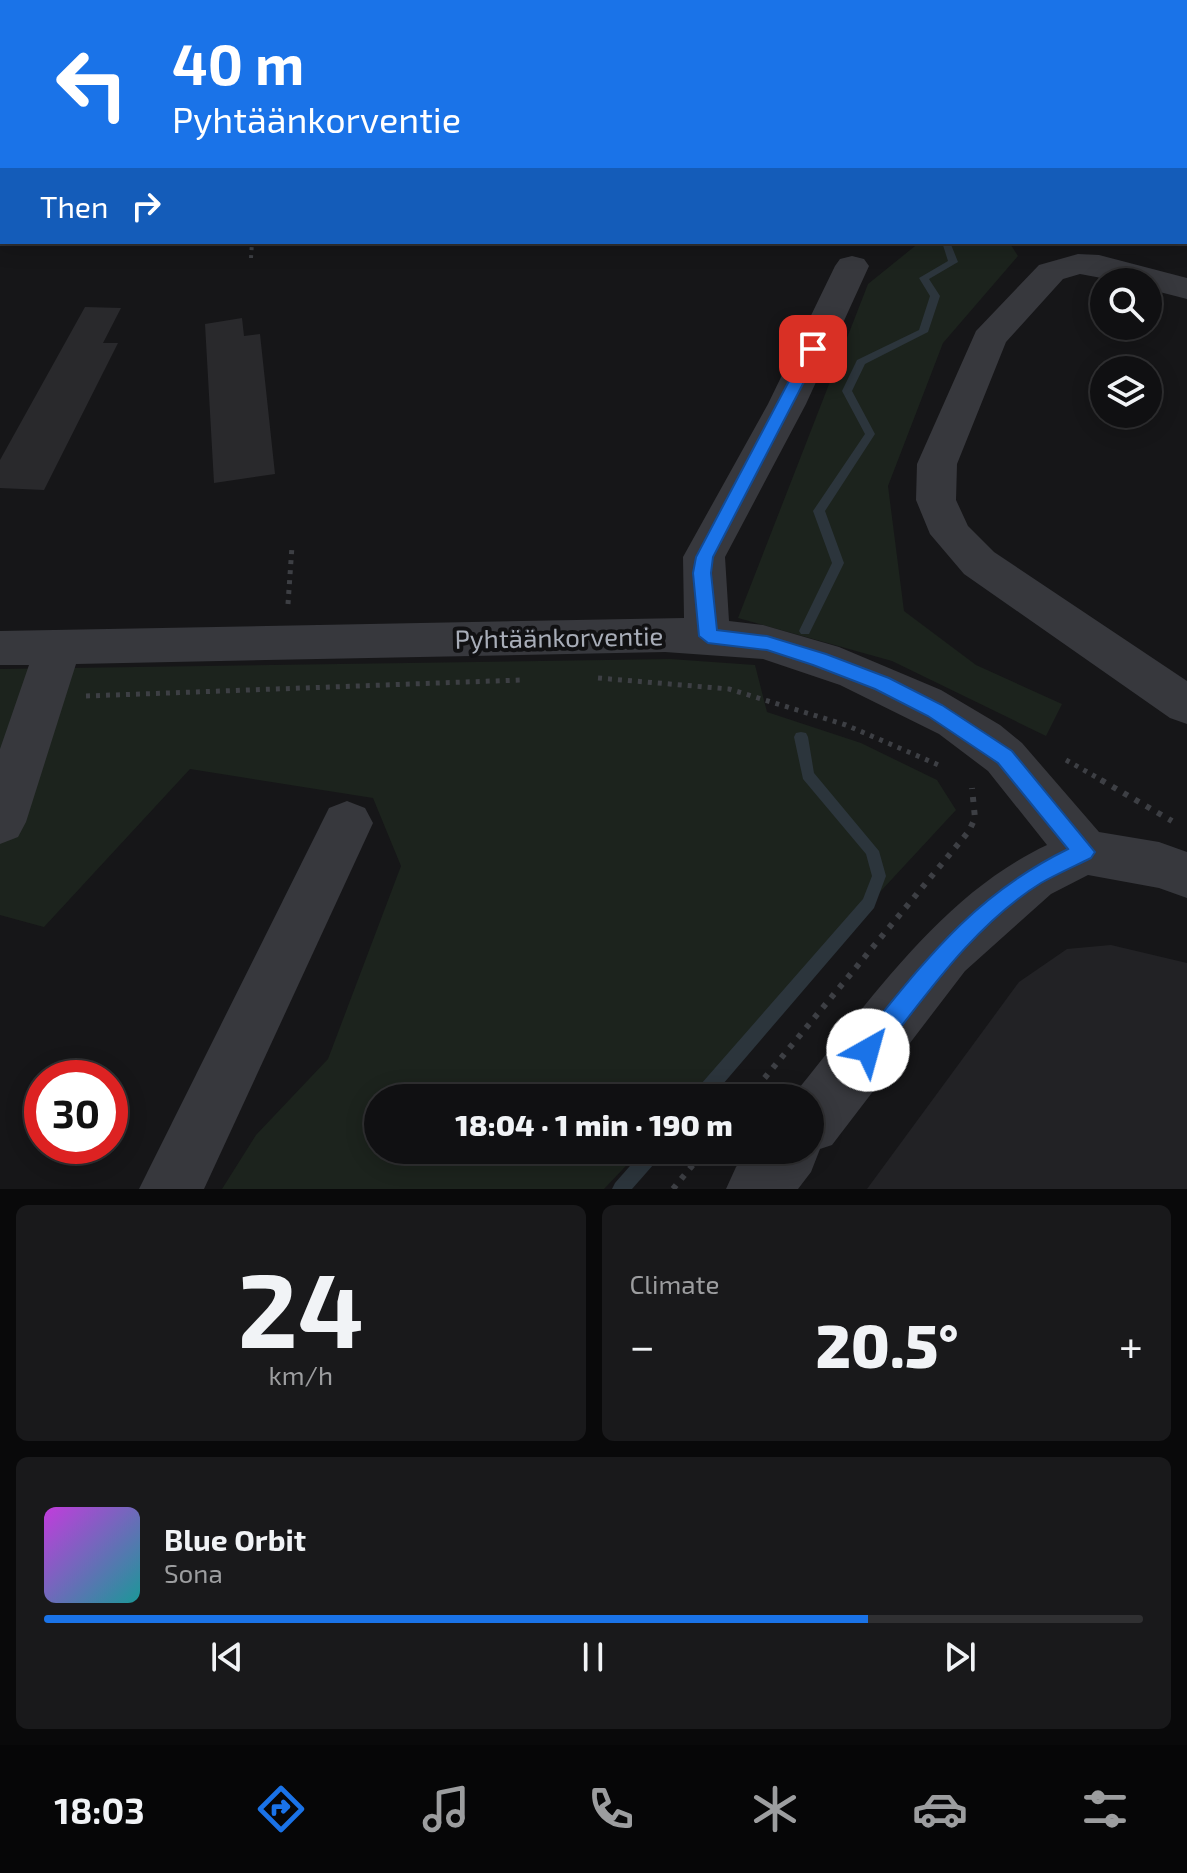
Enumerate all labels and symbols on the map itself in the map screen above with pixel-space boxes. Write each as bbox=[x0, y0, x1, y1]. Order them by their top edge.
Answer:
pin bbox=[779, 315, 847, 383]
street label: Pyhtäänkorventie bbox=[454, 619, 664, 654]
position arrow bbox=[826, 1008, 910, 1092]
speed limit sign: 30 bbox=[24, 1060, 128, 1164]

